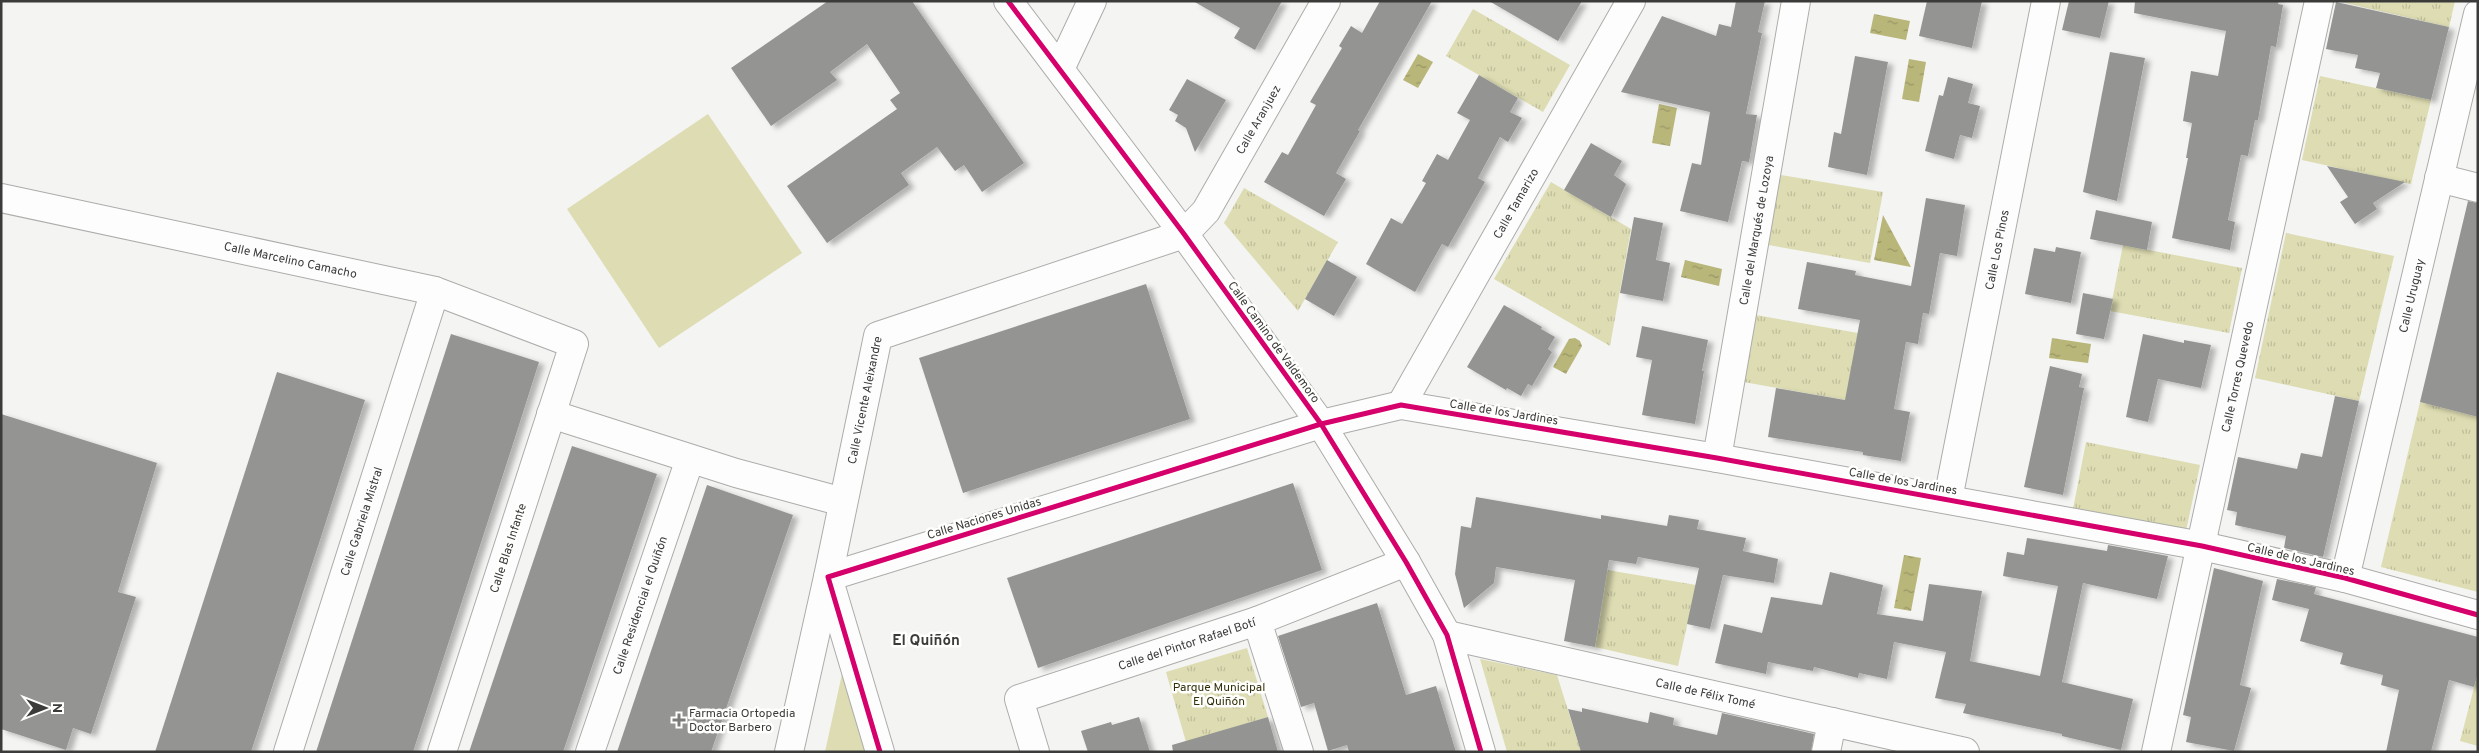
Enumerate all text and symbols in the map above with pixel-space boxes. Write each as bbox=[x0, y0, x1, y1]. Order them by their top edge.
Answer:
street label: Calle Aranjuez bbox=[1233, 83, 1285, 158]
street label: Calle del Marqués de Lozoya bbox=[1737, 154, 1778, 307]
street label: Calle Tamarizo bbox=[1490, 165, 1543, 242]
street label: Calle Los Pinos bbox=[1982, 209, 2014, 291]
street label: Calle Marcelino Camacho bbox=[222, 239, 359, 283]
street label: Calle Uruguay bbox=[2396, 257, 2429, 335]
street label: Calle Camino de Valdemoro bbox=[1224, 278, 1323, 407]
street label: Calle Torres Quevedo bbox=[2219, 320, 2258, 434]
street label: Calle Vicente Aleixandre bbox=[845, 335, 887, 466]
street label: Calle de los Jardines bbox=[1448, 396, 1559, 429]
street label: Calle Gabriela Mistral bbox=[338, 465, 387, 578]
street label: Calle de los Jardines bbox=[1847, 465, 1958, 499]
street label: Calle Naciones Unidas bbox=[925, 494, 1043, 544]
street label: Calle Blas Infante bbox=[487, 501, 531, 595]
street label: Calle Residencial el Quiñón bbox=[610, 534, 672, 677]
street label: Calle de los Jardines bbox=[2245, 540, 2356, 580]
street label: Calle del Pintor Rafael Botí bbox=[1116, 615, 1259, 675]
district label: El Quiñón bbox=[892, 632, 960, 651]
street label: Calle de Félix Tomé bbox=[1654, 675, 1757, 713]
park label: Parque Municipal El Quiñón bbox=[1173, 680, 1265, 710]
north arrow bbox=[20, 683, 70, 733]
text: N bbox=[48, 703, 65, 713]
place label: Farmacia Ortopedia Doctor Barbero bbox=[689, 706, 795, 736]
marker: Farmacia Ortopedia Doctor Barbero bbox=[673, 714, 685, 726]

